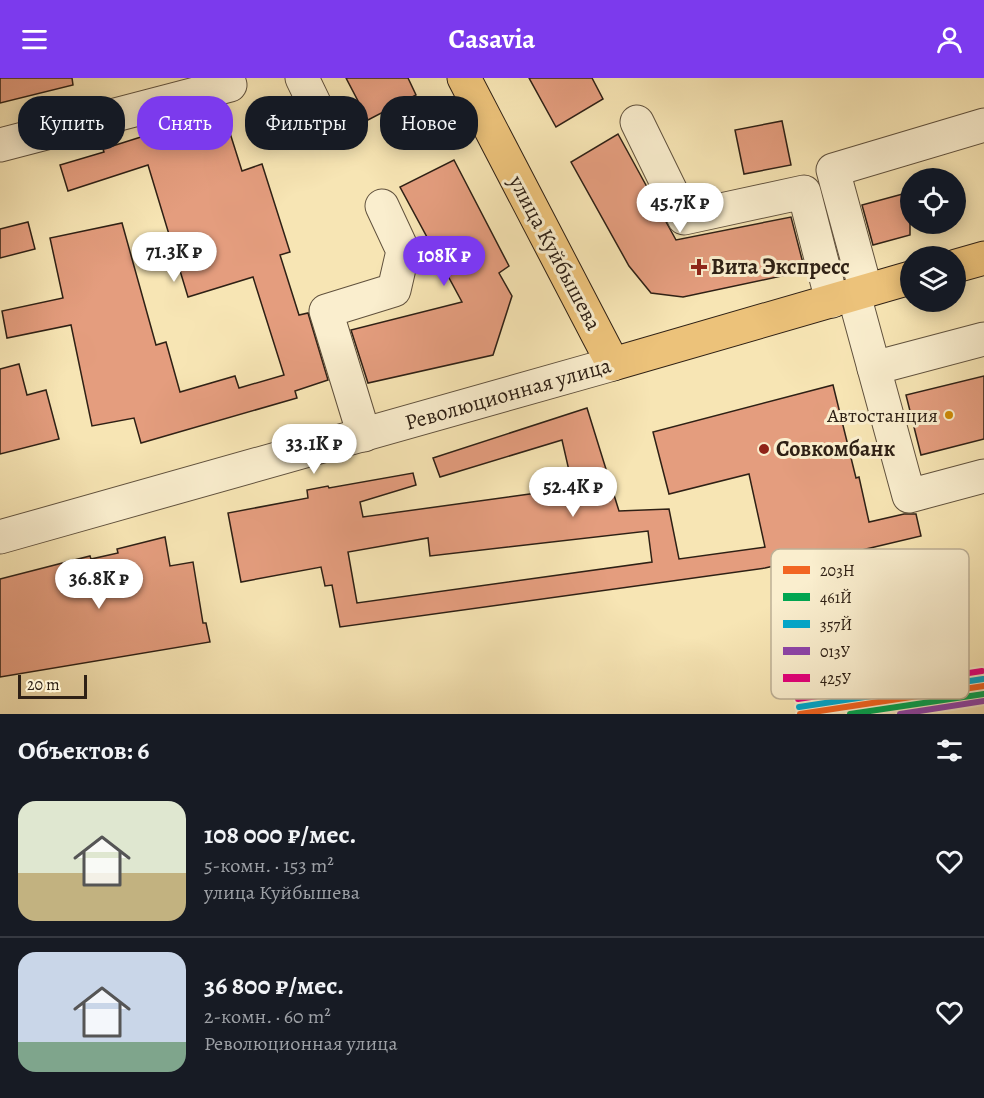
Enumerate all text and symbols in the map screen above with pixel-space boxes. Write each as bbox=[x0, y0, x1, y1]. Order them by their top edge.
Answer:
text: Casavia bbox=[449, 21, 535, 57]
icon: menu bbox=[18, 23, 51, 56]
icon: person bbox=[933, 23, 966, 56]
chip: Купить bbox=[18, 96, 125, 150]
chip: Снять bbox=[137, 96, 233, 150]
chip: Фильтры bbox=[245, 96, 368, 150]
chip: Новое bbox=[380, 96, 478, 150]
map controls bbox=[900, 168, 966, 312]
button: locate bbox=[900, 168, 966, 234]
street label: улица Куйбышева bbox=[501, 169, 609, 337]
pin: 45.7K ₽ bbox=[625, 183, 735, 234]
text: 45.7K ₽ bbox=[651, 189, 709, 216]
pin: 71.3K ₽ bbox=[119, 232, 229, 283]
pin: 108K ₽ bbox=[395, 236, 493, 287]
text: 71.3K ₽ bbox=[146, 238, 202, 265]
text: 108K ₽ bbox=[417, 242, 471, 269]
button: layers bbox=[900, 246, 966, 312]
place label: Вита Экспресс bbox=[711, 252, 850, 282]
marker: Вита Экспресс bbox=[692, 260, 706, 274]
street label: Революционная улица bbox=[402, 350, 615, 438]
place label: Автостанция bbox=[826, 402, 938, 429]
marker: Автостанция bbox=[943, 409, 955, 421]
pin: 33.1K ₽ bbox=[259, 424, 369, 475]
text: 33.1K ₽ bbox=[286, 430, 342, 457]
place label: Совкомбанк bbox=[776, 434, 896, 464]
marker: Совкомбанк bbox=[757, 442, 771, 456]
pin: 52.4K ₽ bbox=[518, 467, 628, 518]
text: 52.4K ₽ bbox=[543, 473, 603, 500]
legend bbox=[771, 549, 969, 699]
pin: 36.8K ₽ bbox=[44, 559, 154, 610]
text: 203Н bbox=[820, 560, 855, 582]
text: 36.8K ₽ bbox=[69, 565, 129, 592]
text: 461Й bbox=[820, 587, 852, 609]
text: 357Й bbox=[820, 614, 852, 636]
text: 013У bbox=[820, 641, 851, 663]
text: 425У bbox=[820, 668, 852, 690]
scale bar bbox=[18, 672, 87, 700]
text: 20 m bbox=[27, 674, 60, 696]
text: Объектов: 6 bbox=[18, 733, 149, 768]
icon: filters bbox=[933, 734, 966, 767]
text: 108 000 ₽/мес. bbox=[204, 817, 356, 852]
icon: home bbox=[66, 825, 138, 897]
icon: heart bbox=[933, 845, 966, 878]
text: 5-комн. · 153 m² bbox=[204, 852, 334, 879]
text: улица Куйбышева bbox=[204, 879, 360, 906]
text: 36 800 ₽/мес. bbox=[204, 968, 344, 1003]
icon: home bbox=[66, 976, 138, 1048]
icon: heart bbox=[933, 996, 966, 1029]
text: 2-комн. · 60 m² bbox=[204, 1003, 331, 1030]
text: Революционная улица bbox=[204, 1030, 398, 1057]

